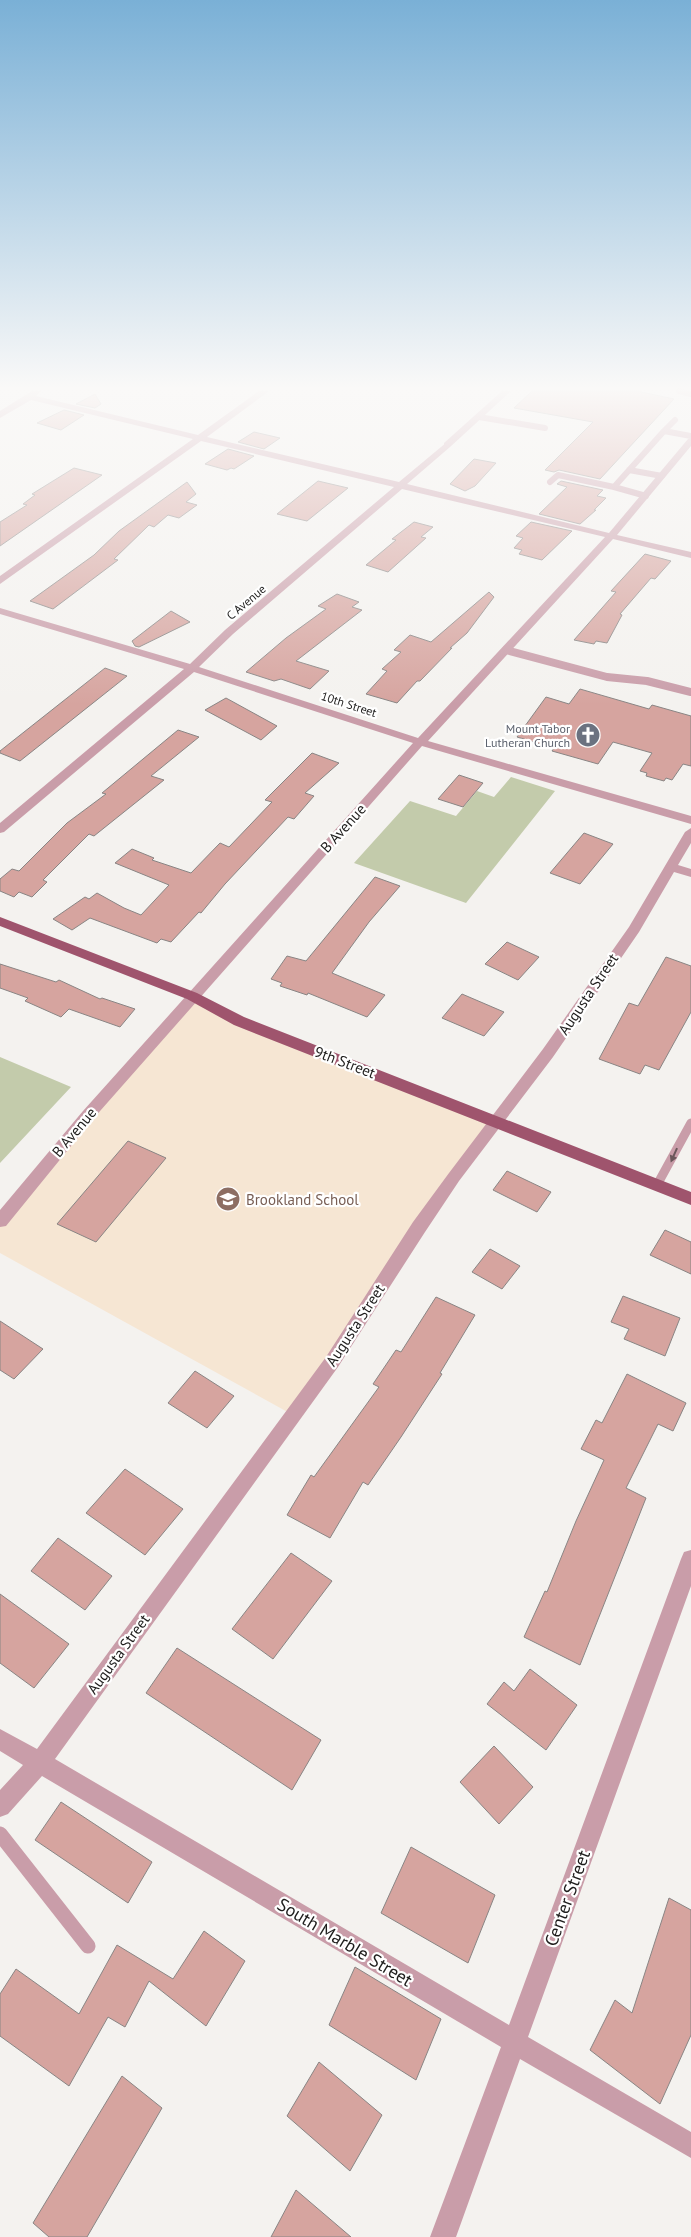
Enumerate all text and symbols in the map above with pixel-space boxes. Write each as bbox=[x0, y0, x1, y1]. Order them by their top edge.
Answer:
street label: C Avenue bbox=[223, 581, 269, 623]
street label: 10th Street bbox=[319, 688, 379, 720]
place label: Mount Tabor Lutheran Church bbox=[485, 721, 570, 750]
church icon: Mount Tabor Lutheran Church bbox=[575, 722, 601, 748]
street label: B Avenue bbox=[316, 800, 370, 856]
street label: Augusta Street bbox=[554, 950, 622, 1038]
street label: 9th Street bbox=[312, 1042, 378, 1082]
street label: B Avenue bbox=[48, 1103, 100, 1161]
one-way arrow bbox=[670, 1147, 679, 1162]
school or university icon: Brookland School bbox=[215, 1186, 241, 1212]
place label: Brookland School bbox=[246, 1190, 359, 1209]
street label: Augusta Street bbox=[321, 1280, 389, 1370]
street label: Augusta Street bbox=[83, 1610, 153, 1698]
street label: Center Street bbox=[539, 1847, 595, 1949]
street label: South Marble Street bbox=[273, 1893, 417, 1991]

